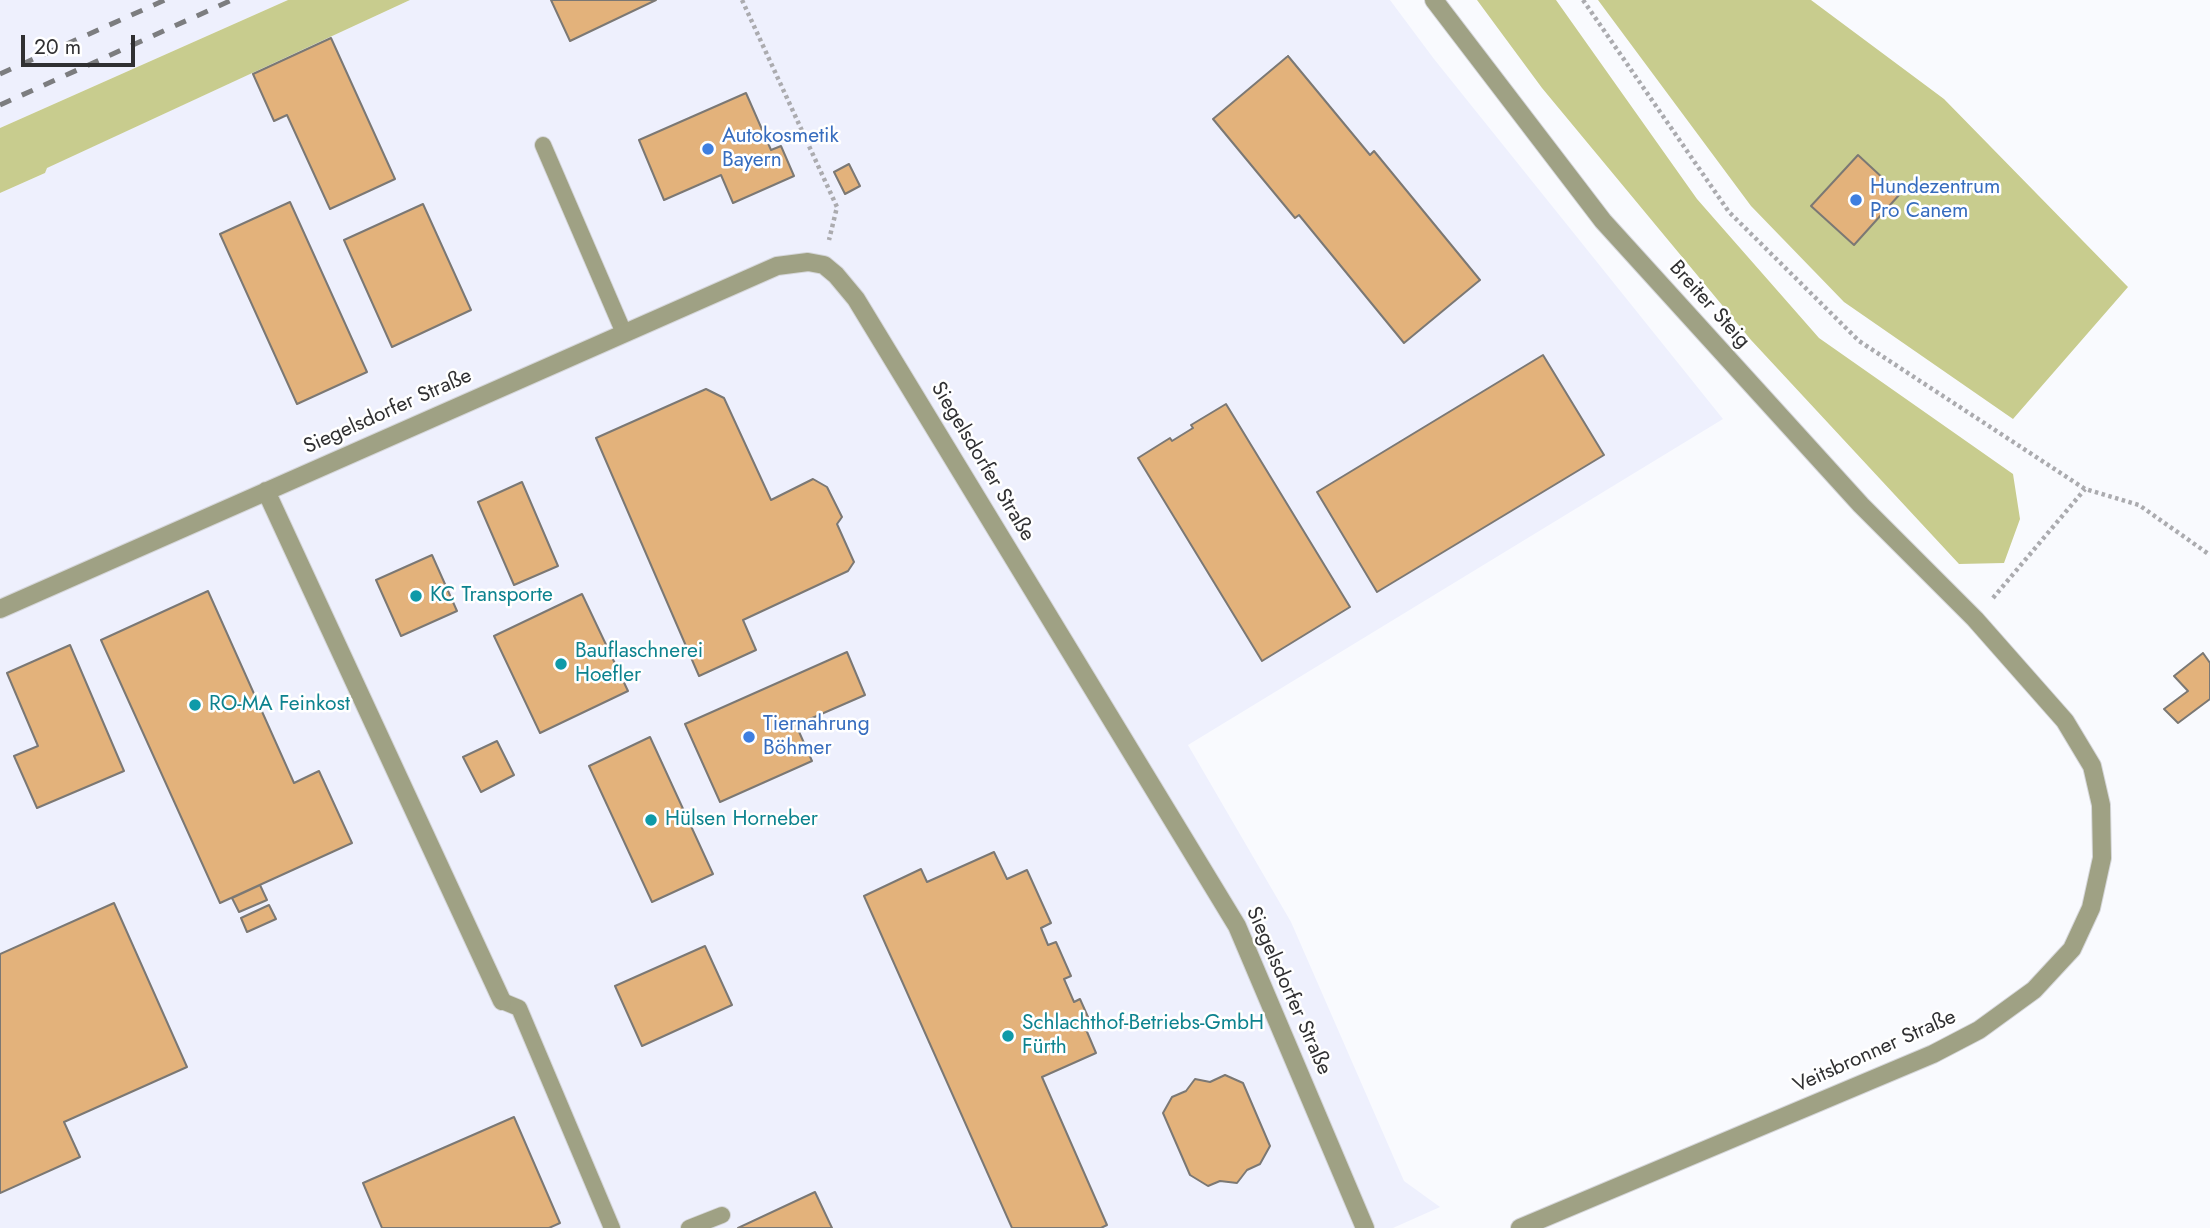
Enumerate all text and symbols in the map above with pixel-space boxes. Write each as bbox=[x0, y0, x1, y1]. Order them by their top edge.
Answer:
scale bar bbox=[24, 21, 138, 65]
text: 20 m bbox=[34, 32, 81, 62]
place label: Autokosmetik Bayern bbox=[722, 124, 839, 174]
marker: Autokosmetik Bayern bbox=[700, 141, 716, 157]
place label: Hundezentrum Pro Canem bbox=[1870, 175, 2000, 225]
marker: Hundezentrum Pro Canem bbox=[1848, 192, 1864, 208]
street label: Breiter Steig bbox=[1663, 256, 1755, 354]
street label: Siegelsdorfer Straße bbox=[300, 364, 476, 460]
street label: Siegelsdorfer Straße bbox=[924, 378, 1040, 546]
place label: KC Transporte bbox=[430, 583, 553, 609]
marker: KC Transporte bbox=[408, 588, 424, 604]
place label: Bauflaschnerei Hoefler bbox=[575, 639, 703, 689]
marker: Bauflaschnerei Hoefler bbox=[553, 656, 569, 672]
place label: RO-MA Feinkost bbox=[209, 692, 350, 718]
marker: RO-MA Feinkost bbox=[187, 697, 203, 713]
place label: Tiernahrung Böhmer bbox=[763, 712, 870, 762]
marker: Tiernahrung Böhmer bbox=[741, 729, 757, 745]
place label: Hülsen Horneber bbox=[665, 807, 818, 833]
marker: Hülsen Horneber bbox=[643, 812, 659, 828]
street label: Siegelsdorfer Straße bbox=[1240, 903, 1336, 1079]
street label: Veitsbronner Straße bbox=[1790, 1005, 1960, 1099]
place label: Schlachthof-Betriebs-GmbH Fürth bbox=[1022, 1011, 1264, 1061]
marker: Schlachthof-Betriebs-GmbH Fürth bbox=[1000, 1028, 1016, 1044]

